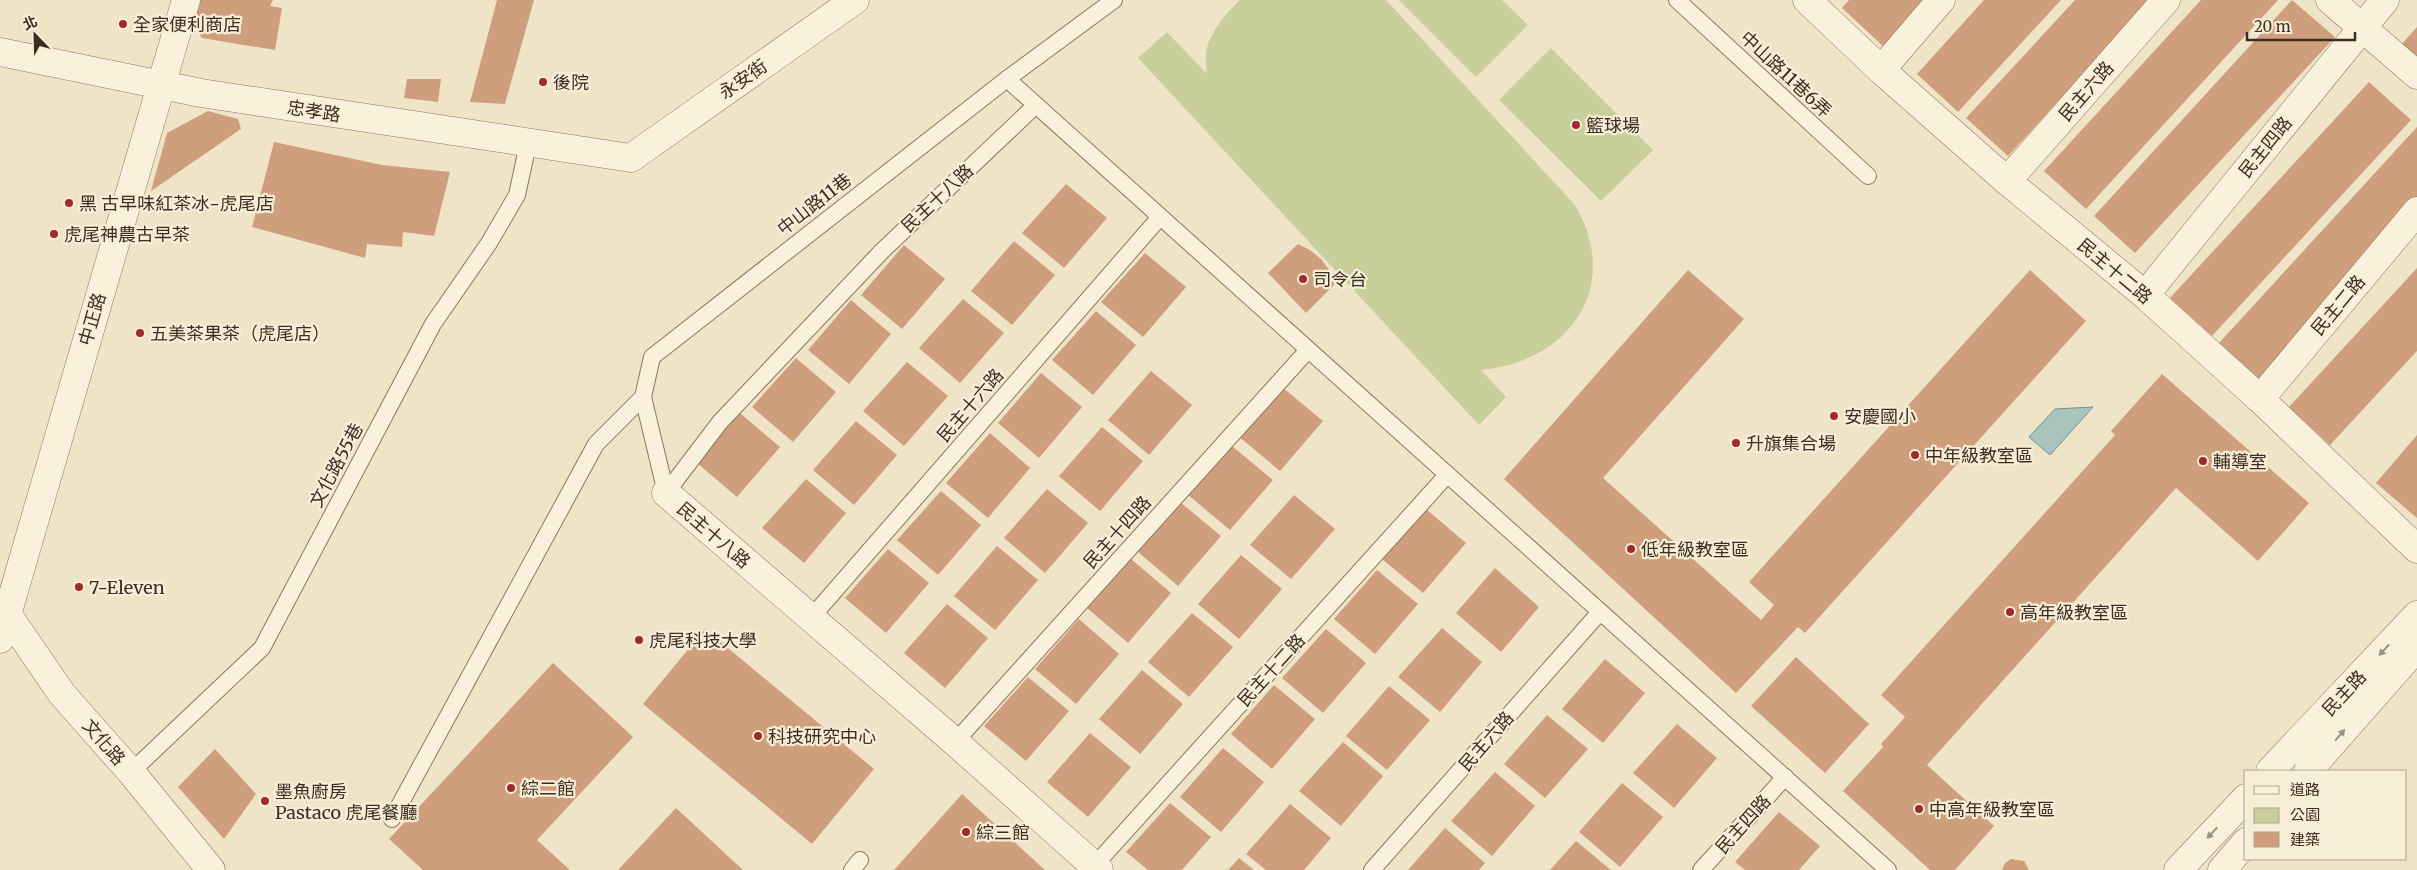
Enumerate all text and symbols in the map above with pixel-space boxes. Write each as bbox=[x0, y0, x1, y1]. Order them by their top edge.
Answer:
north arrow bbox=[10, 10, 60, 60]
scale bar bbox=[2247, 10, 2354, 42]
text: 北 bbox=[20, 12, 40, 34]
place label: 全家便利商店 bbox=[133, 13, 241, 36]
text: 20 m bbox=[2254, 17, 2291, 36]
marker: 全家便利商店 bbox=[117, 18, 129, 30]
street label: 中山路11巷6弄 bbox=[1736, 26, 1836, 122]
street label: 永安街 bbox=[714, 54, 772, 104]
street label: 民主六路 bbox=[2054, 56, 2118, 126]
place label: 後院 bbox=[553, 71, 589, 94]
marker: 後院 bbox=[537, 76, 549, 88]
street label: 忠孝路 bbox=[286, 95, 342, 127]
street label: 民主四路 bbox=[2233, 112, 2297, 182]
place label: 籃球場 bbox=[1586, 114, 1640, 137]
marker: 籃球場 bbox=[1570, 119, 1582, 131]
street label: 民主十八路 bbox=[896, 159, 978, 237]
street label: 中山路11巷 bbox=[772, 168, 856, 240]
place label: 黑 古早味紅茶冰-虎尾店 bbox=[79, 192, 274, 215]
marker: 黑 古早味紅茶冰-虎尾店 bbox=[63, 197, 75, 209]
place label: 虎尾神農古早茶 bbox=[64, 223, 190, 246]
marker: 虎尾神農古早茶 bbox=[48, 228, 60, 240]
street label: 民主十二路 bbox=[2073, 233, 2157, 309]
place label: 司令台 bbox=[1313, 268, 1367, 291]
street label: 民主二路 bbox=[2306, 270, 2370, 340]
marker: 司令台 bbox=[1297, 273, 1309, 285]
street label: 中正路 bbox=[74, 290, 110, 348]
place label: 五美茶果茶（虎尾店） bbox=[150, 322, 330, 345]
marker: 五美茶果茶（虎尾店） bbox=[134, 327, 146, 339]
street label: 民主十六路 bbox=[932, 363, 1008, 447]
place label: 安慶國小 bbox=[1844, 405, 1916, 428]
marker: 安慶國小 bbox=[1828, 410, 1840, 422]
street label: 文化路55巷 bbox=[304, 419, 368, 511]
place label: 升旗集合場 bbox=[1746, 432, 1836, 455]
marker: 升旗集合場 bbox=[1730, 437, 1742, 449]
place label: 中年級教室區 bbox=[1925, 444, 2033, 467]
marker: 中年級教室區 bbox=[1909, 449, 1921, 461]
place label: 輔導室 bbox=[2213, 450, 2267, 473]
marker: 輔導室 bbox=[2197, 455, 2209, 467]
street label: 民主十四路 bbox=[1078, 491, 1156, 573]
street label: 民主十八路 bbox=[672, 497, 756, 573]
place label: 低年級教室區 bbox=[1641, 538, 1749, 561]
marker: 低年級教室區 bbox=[1625, 543, 1637, 555]
place label: 7-Eleven bbox=[89, 576, 165, 599]
marker: 7-Eleven bbox=[73, 581, 85, 593]
place label: 高年級教室區 bbox=[2020, 601, 2128, 624]
marker: 高年級教室區 bbox=[2004, 606, 2016, 618]
place label: 虎尾科技大學 bbox=[649, 629, 757, 652]
street label: 民主十二路 bbox=[1232, 629, 1310, 711]
marker: 虎尾科技大學 bbox=[633, 634, 645, 646]
one-way arrow bbox=[2378, 644, 2390, 656]
street label: 民主路 bbox=[2317, 665, 2371, 721]
street label: 民主六路 bbox=[1454, 706, 1518, 776]
street label: 文化路 bbox=[78, 714, 130, 770]
place label: 科技研究中心 bbox=[768, 725, 876, 748]
one-way arrow bbox=[2334, 729, 2346, 741]
marker: 科技研究中心 bbox=[752, 730, 764, 742]
legend bbox=[2244, 770, 2407, 860]
place label: 綜二館 bbox=[521, 777, 575, 800]
place label: 墨魚廚房 Pastaco 虎尾餐廳 bbox=[275, 780, 417, 824]
text: 道路 bbox=[2290, 780, 2320, 799]
marker: 綜二館 bbox=[505, 782, 517, 794]
street label: 民主四路 bbox=[1710, 790, 1776, 858]
marker: 墨魚廚房 Pastaco 虎尾餐廳 bbox=[259, 795, 271, 807]
place label: 中高年級教室區 bbox=[1929, 798, 2055, 821]
marker: 中高年級教室區 bbox=[1913, 803, 1925, 815]
text: 公園 bbox=[2290, 805, 2320, 824]
place label: 綜三館 bbox=[976, 821, 1030, 844]
marker: 綜三館 bbox=[960, 826, 972, 838]
one-way arrow bbox=[2206, 827, 2218, 839]
text: 建築 bbox=[2290, 830, 2320, 849]

